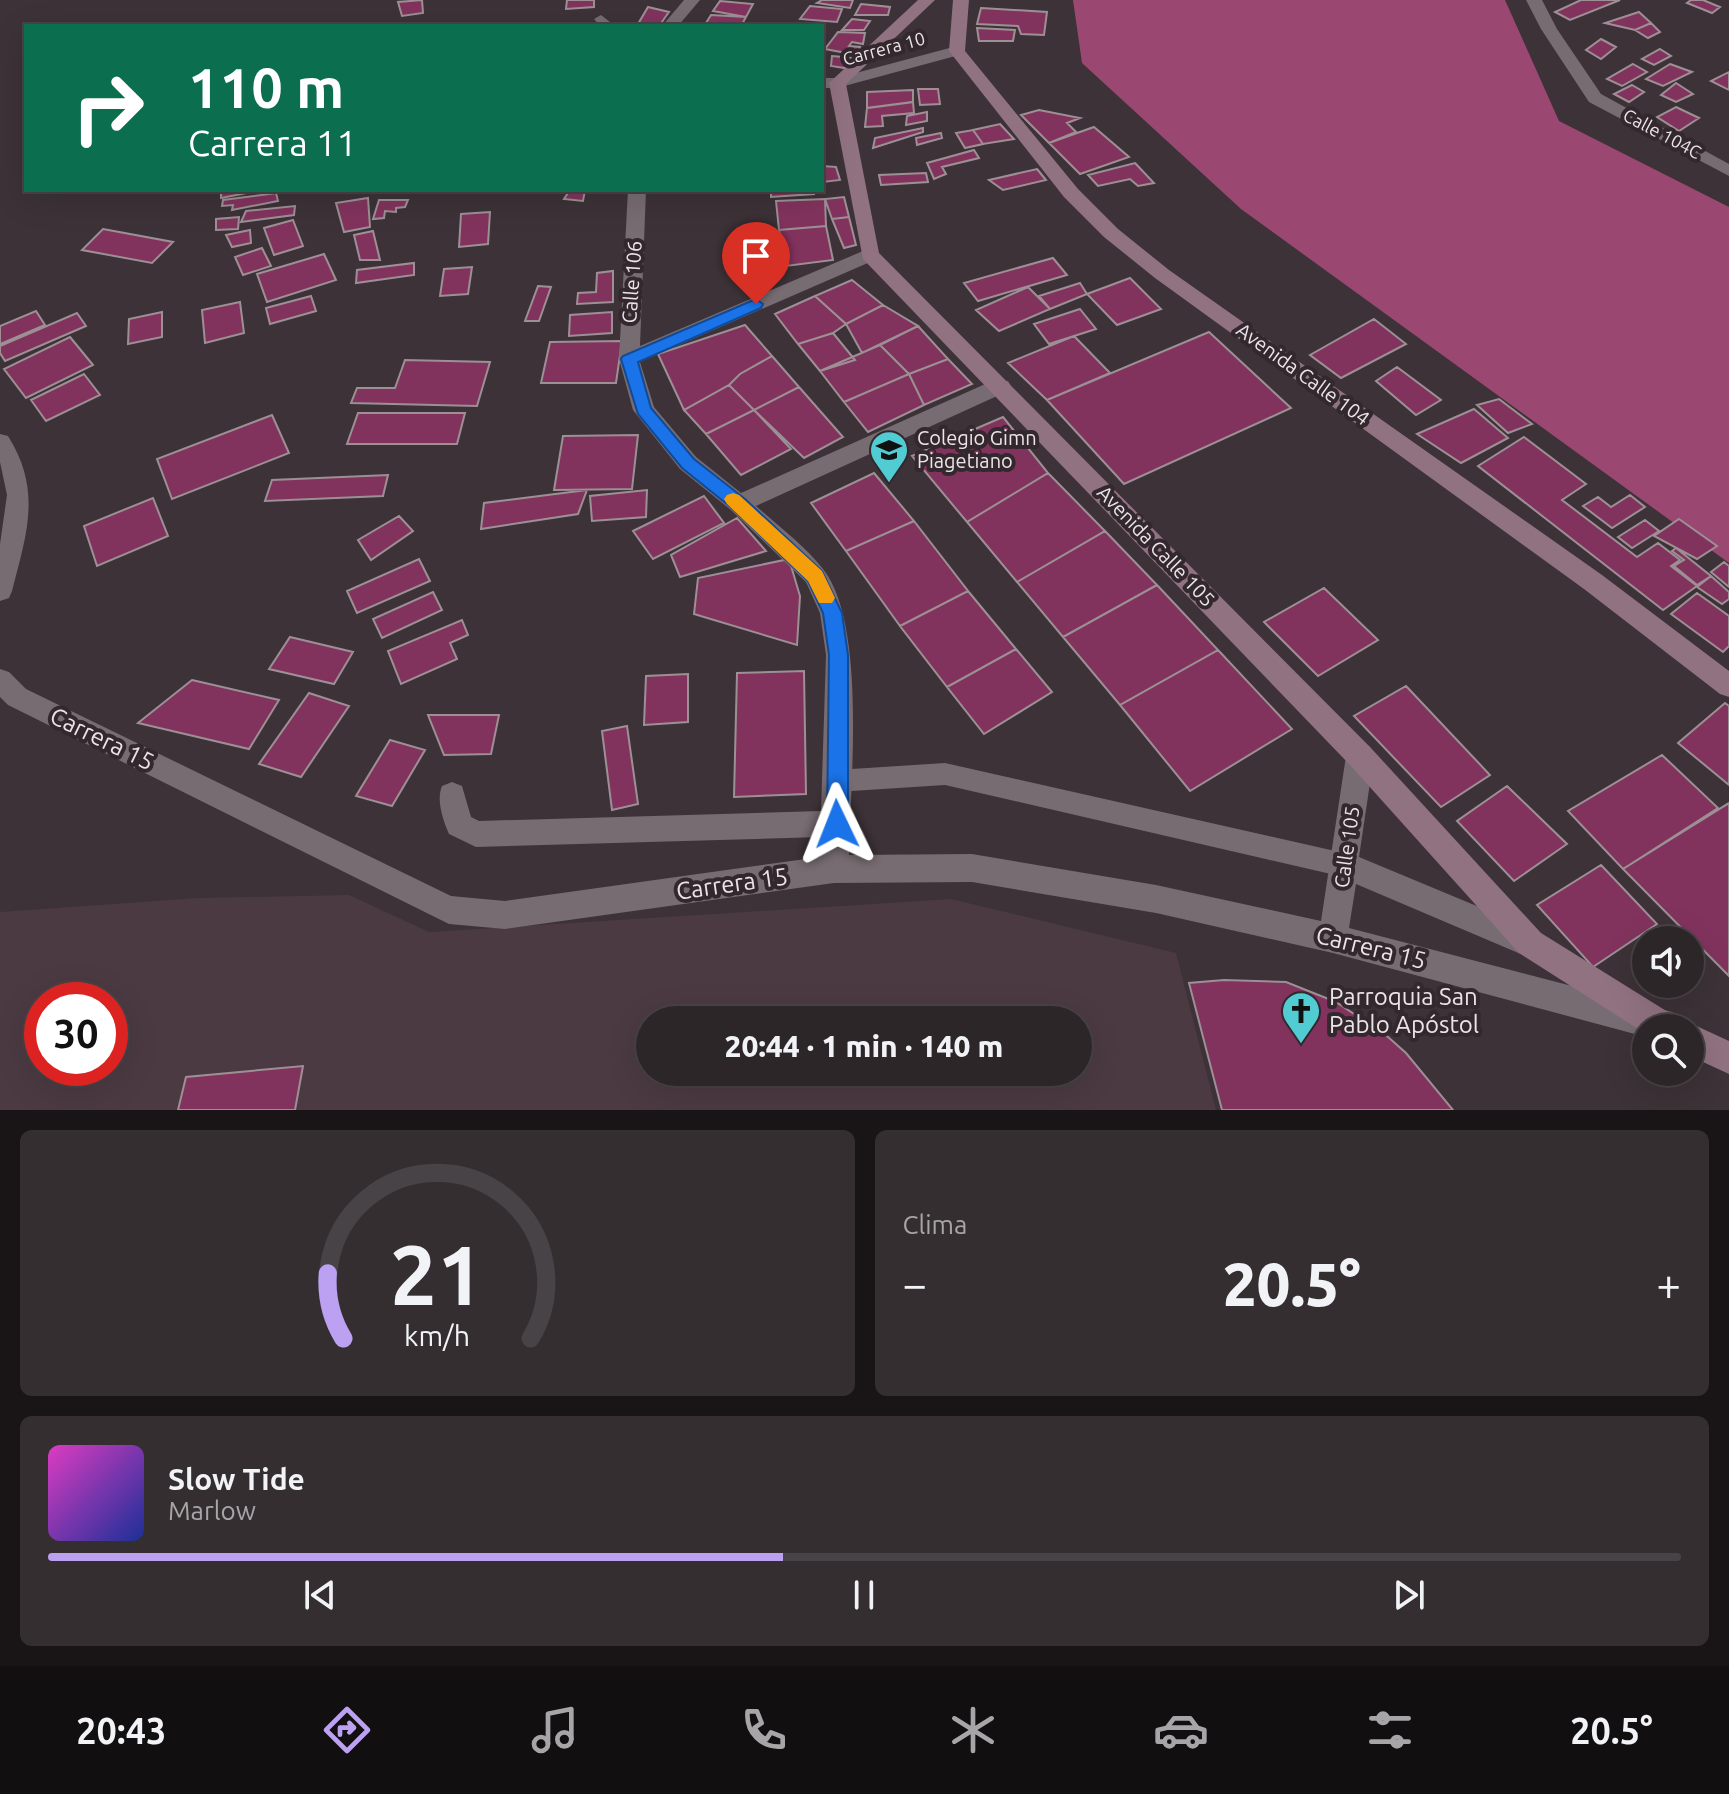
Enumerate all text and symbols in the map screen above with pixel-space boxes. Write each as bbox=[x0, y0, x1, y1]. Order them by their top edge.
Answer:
street label: Carrera 10 bbox=[840, 27, 927, 69]
icon: right bbox=[56, 56, 160, 160]
text: 110 m bbox=[188, 56, 344, 119]
street label: Calle 104C bbox=[1620, 104, 1705, 162]
text: Carrera 11 bbox=[188, 122, 357, 163]
pin bbox=[722, 222, 790, 304]
icon: arrive bbox=[734, 234, 778, 278]
street label: Calle 106 bbox=[617, 240, 646, 324]
street label: Avenida Calle 104 bbox=[1232, 318, 1374, 430]
place label: Colegio Gimn Piagetiano bbox=[917, 426, 1037, 472]
school or university icon: Colegio Gimn Piagetiano bbox=[868, 429, 910, 484]
street label: Avenida Calle 105 bbox=[1093, 481, 1220, 611]
street label: Carrera 15 bbox=[46, 702, 159, 775]
position arrow bbox=[795, 782, 879, 866]
street label: Calle 105 bbox=[1329, 804, 1364, 889]
street label: Carrera 15 bbox=[674, 862, 789, 905]
street label: Carrera 15 bbox=[1313, 921, 1429, 974]
map controls bbox=[1632, 926, 1704, 1086]
button: sound bbox=[1632, 926, 1704, 998]
speed limit sign: 30 bbox=[24, 982, 128, 1086]
place label: Parroquia San Pablo Apóstol bbox=[1329, 983, 1479, 1038]
church icon: Parroquia San Pablo Apóstol bbox=[1280, 990, 1322, 1045]
button: search bbox=[1632, 1014, 1704, 1086]
text: 20:44 · 1 min · 140 m bbox=[725, 1029, 1003, 1063]
text: Clima bbox=[903, 1210, 967, 1239]
text: 21 bbox=[390, 1227, 484, 1321]
text: 20.5° bbox=[1223, 1250, 1361, 1317]
text: − bbox=[903, 1259, 927, 1308]
text: + bbox=[1656, 1259, 1681, 1308]
text: km/h bbox=[404, 1319, 470, 1351]
text: Slow Tide bbox=[168, 1462, 305, 1496]
text: Marlow bbox=[168, 1496, 256, 1525]
icon: previous bbox=[298, 1573, 342, 1617]
icon: pause bbox=[842, 1573, 886, 1617]
icon: next bbox=[1387, 1573, 1431, 1617]
icon: directions bbox=[319, 1702, 375, 1758]
icon: music bbox=[527, 1702, 583, 1758]
icon: phone bbox=[736, 1702, 792, 1758]
icon: climate bbox=[945, 1702, 1001, 1758]
icon: car bbox=[1153, 1702, 1209, 1758]
icon: filters bbox=[1362, 1702, 1418, 1758]
text: 20:43 bbox=[76, 1710, 166, 1751]
text: 20.5° bbox=[1570, 1710, 1653, 1751]

